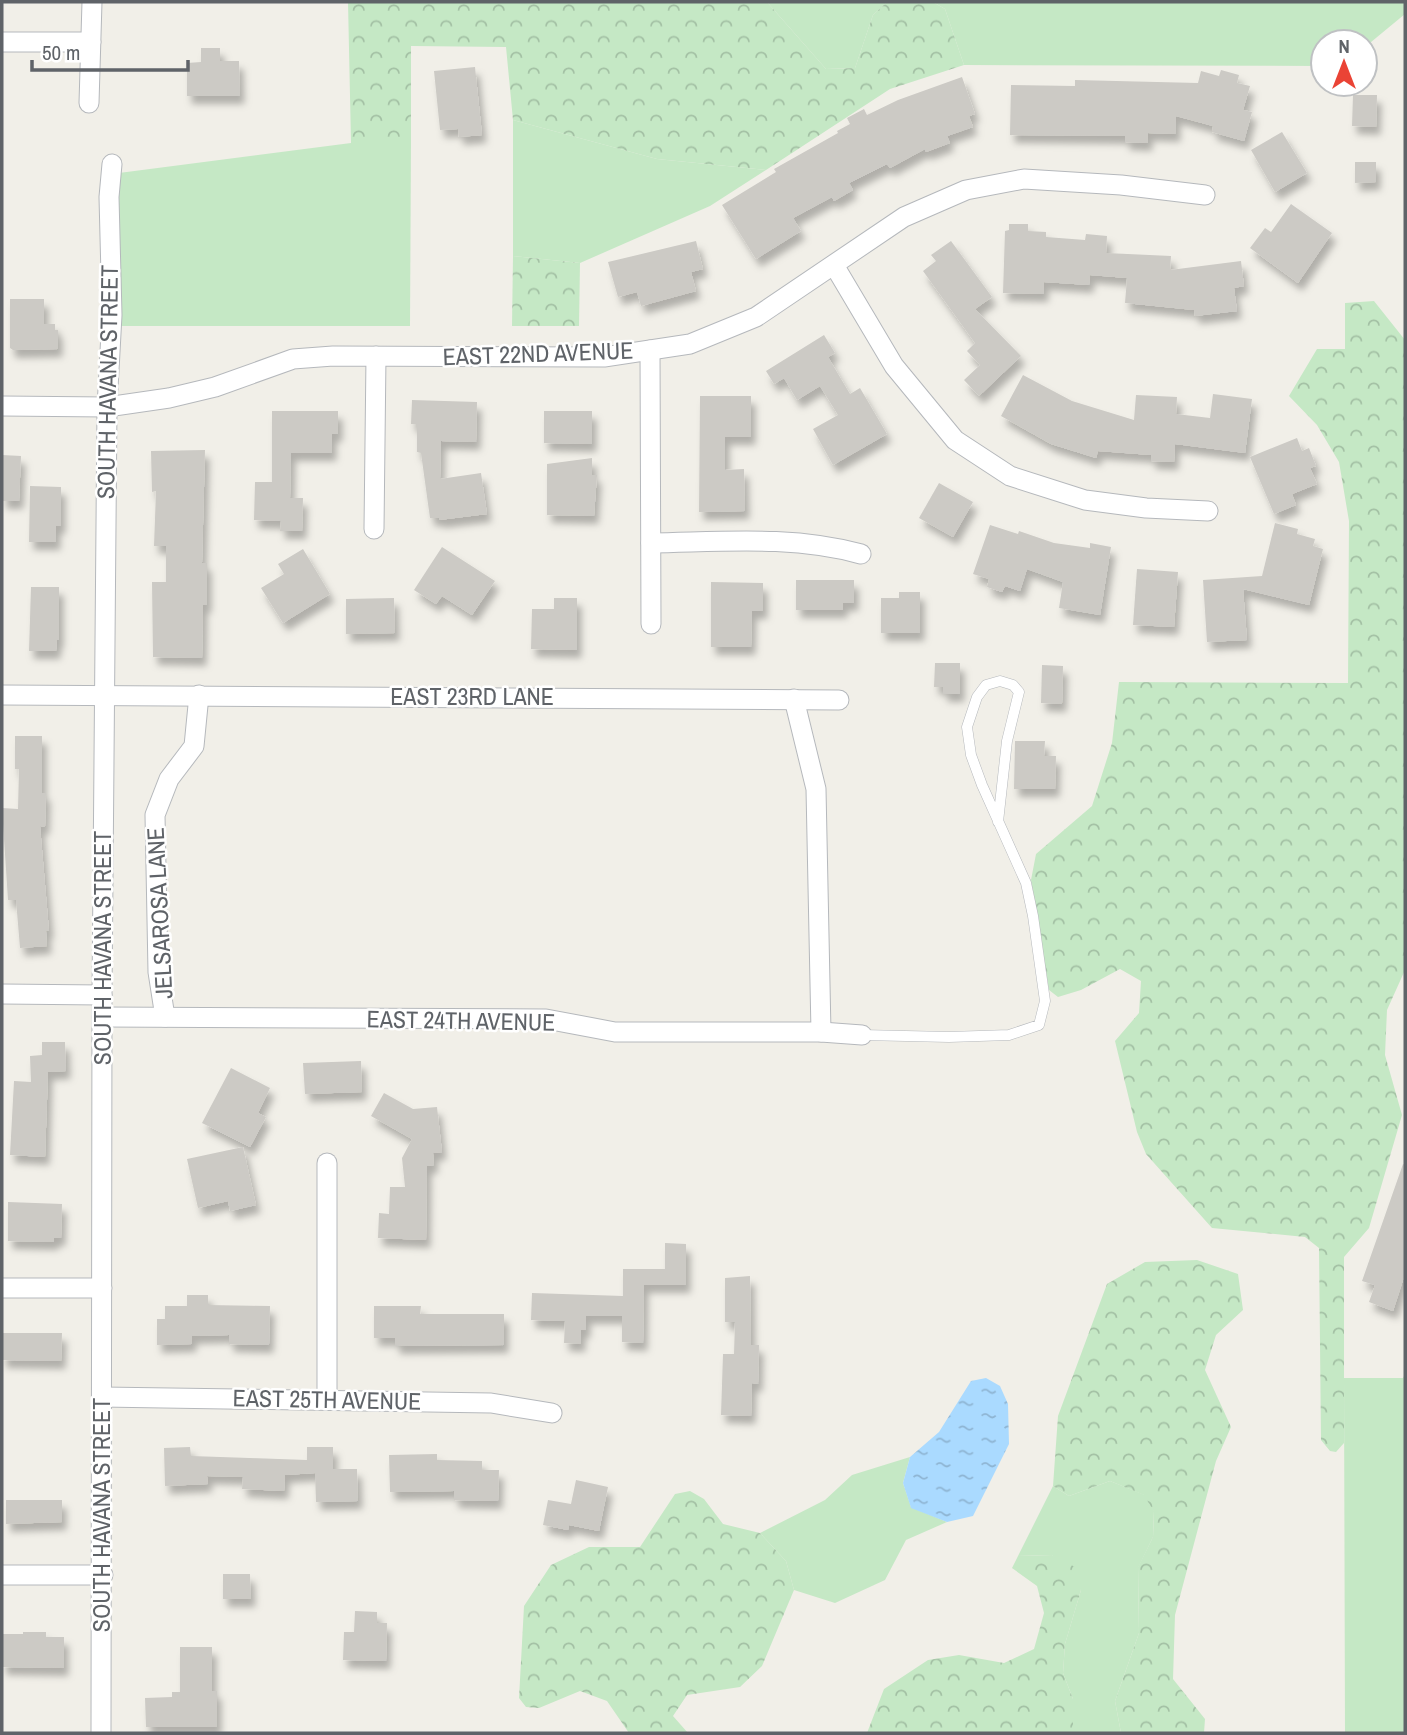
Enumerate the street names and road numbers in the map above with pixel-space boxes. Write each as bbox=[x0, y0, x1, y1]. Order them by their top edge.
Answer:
street label: SOUTH HAVANA STREET bbox=[89, 265, 125, 499]
street label: EAST 22ND AVENUE bbox=[442, 334, 634, 372]
street label: EAST 23RD LANE bbox=[390, 680, 554, 712]
street label: JELSAROSA LANE bbox=[139, 826, 179, 1000]
street label: SOUTH HAVANA STREET bbox=[86, 831, 118, 1065]
street label: EAST 24TH AVENUE bbox=[366, 1002, 556, 1038]
street label: EAST 25TH AVENUE bbox=[232, 1381, 422, 1417]
street label: SOUTH HAVANA STREET bbox=[85, 1398, 117, 1632]

